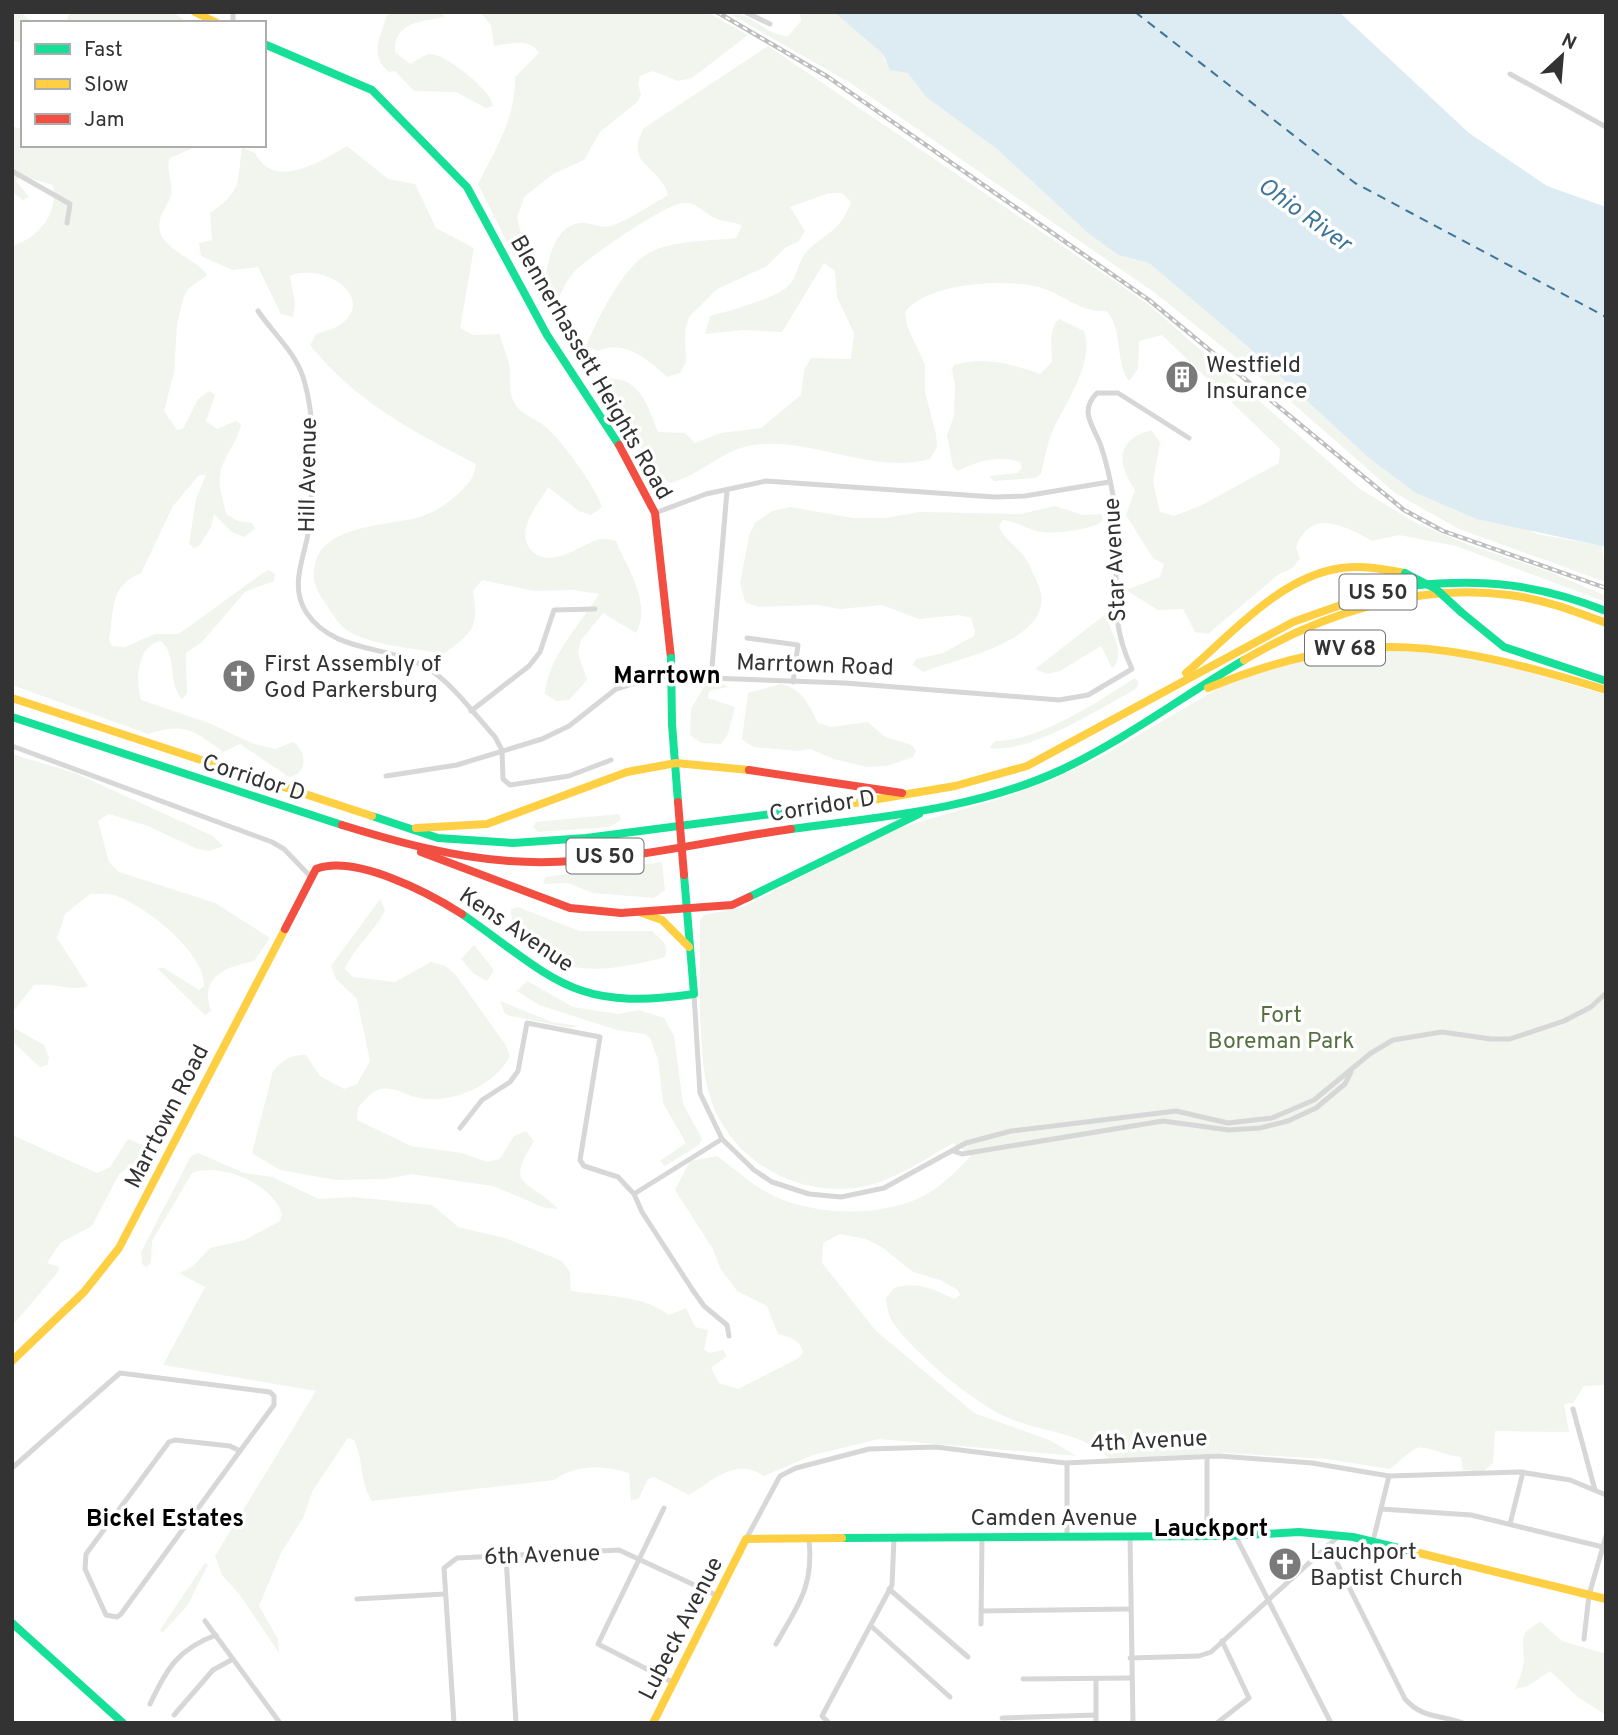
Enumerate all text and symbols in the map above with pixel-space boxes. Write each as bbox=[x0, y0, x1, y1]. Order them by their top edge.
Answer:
legend bbox=[21, 21, 266, 147]
north arrow bbox=[1527, 21, 1597, 91]
text: N bbox=[1557, 29, 1580, 56]
text: Fast bbox=[84, 37, 123, 64]
text: Slow bbox=[84, 72, 129, 99]
text: Jam bbox=[84, 107, 125, 134]
water label: Ohio River bbox=[1251, 172, 1358, 261]
street label: Blennerhassett Heights Road bbox=[502, 231, 678, 506]
place label: Westfield Insurance bbox=[1206, 352, 1307, 407]
building icon: Westfield Insurance bbox=[1163, 358, 1201, 396]
street label: Hill Avenue bbox=[294, 417, 325, 533]
street label: Star Avenue bbox=[1099, 497, 1134, 623]
road number: US 50 bbox=[1340, 574, 1416, 610]
road number: WV 68 bbox=[1305, 630, 1385, 666]
street label: Marrtown Road bbox=[736, 649, 894, 684]
place label: First Assembly of God Parkersburg bbox=[264, 651, 441, 706]
church icon: First Assembly of God Parkersburg bbox=[220, 657, 258, 695]
district label: Marrtown bbox=[613, 662, 721, 692]
street label: Corridor D bbox=[198, 749, 309, 810]
street label: Corridor D bbox=[767, 785, 877, 830]
road number: US 50 bbox=[566, 838, 644, 874]
street label: Kens Avenue bbox=[453, 882, 579, 980]
park label: Fort Boreman Park bbox=[1208, 1002, 1354, 1057]
street label: Marrtown Road bbox=[120, 1040, 217, 1194]
street label: 4th Avenue bbox=[1090, 1425, 1208, 1460]
district label: Bickel Estates bbox=[86, 1505, 244, 1535]
street label: Camden Avenue bbox=[971, 1505, 1137, 1534]
district label: Lauckport bbox=[1154, 1515, 1268, 1545]
place label: Lauchport Baptist Church bbox=[1310, 1539, 1463, 1594]
street label: 6th Avenue bbox=[483, 1540, 601, 1573]
church icon: Lauchport Baptist Church bbox=[1266, 1545, 1304, 1583]
street label: Lubeck Avenue bbox=[634, 1553, 731, 1706]

